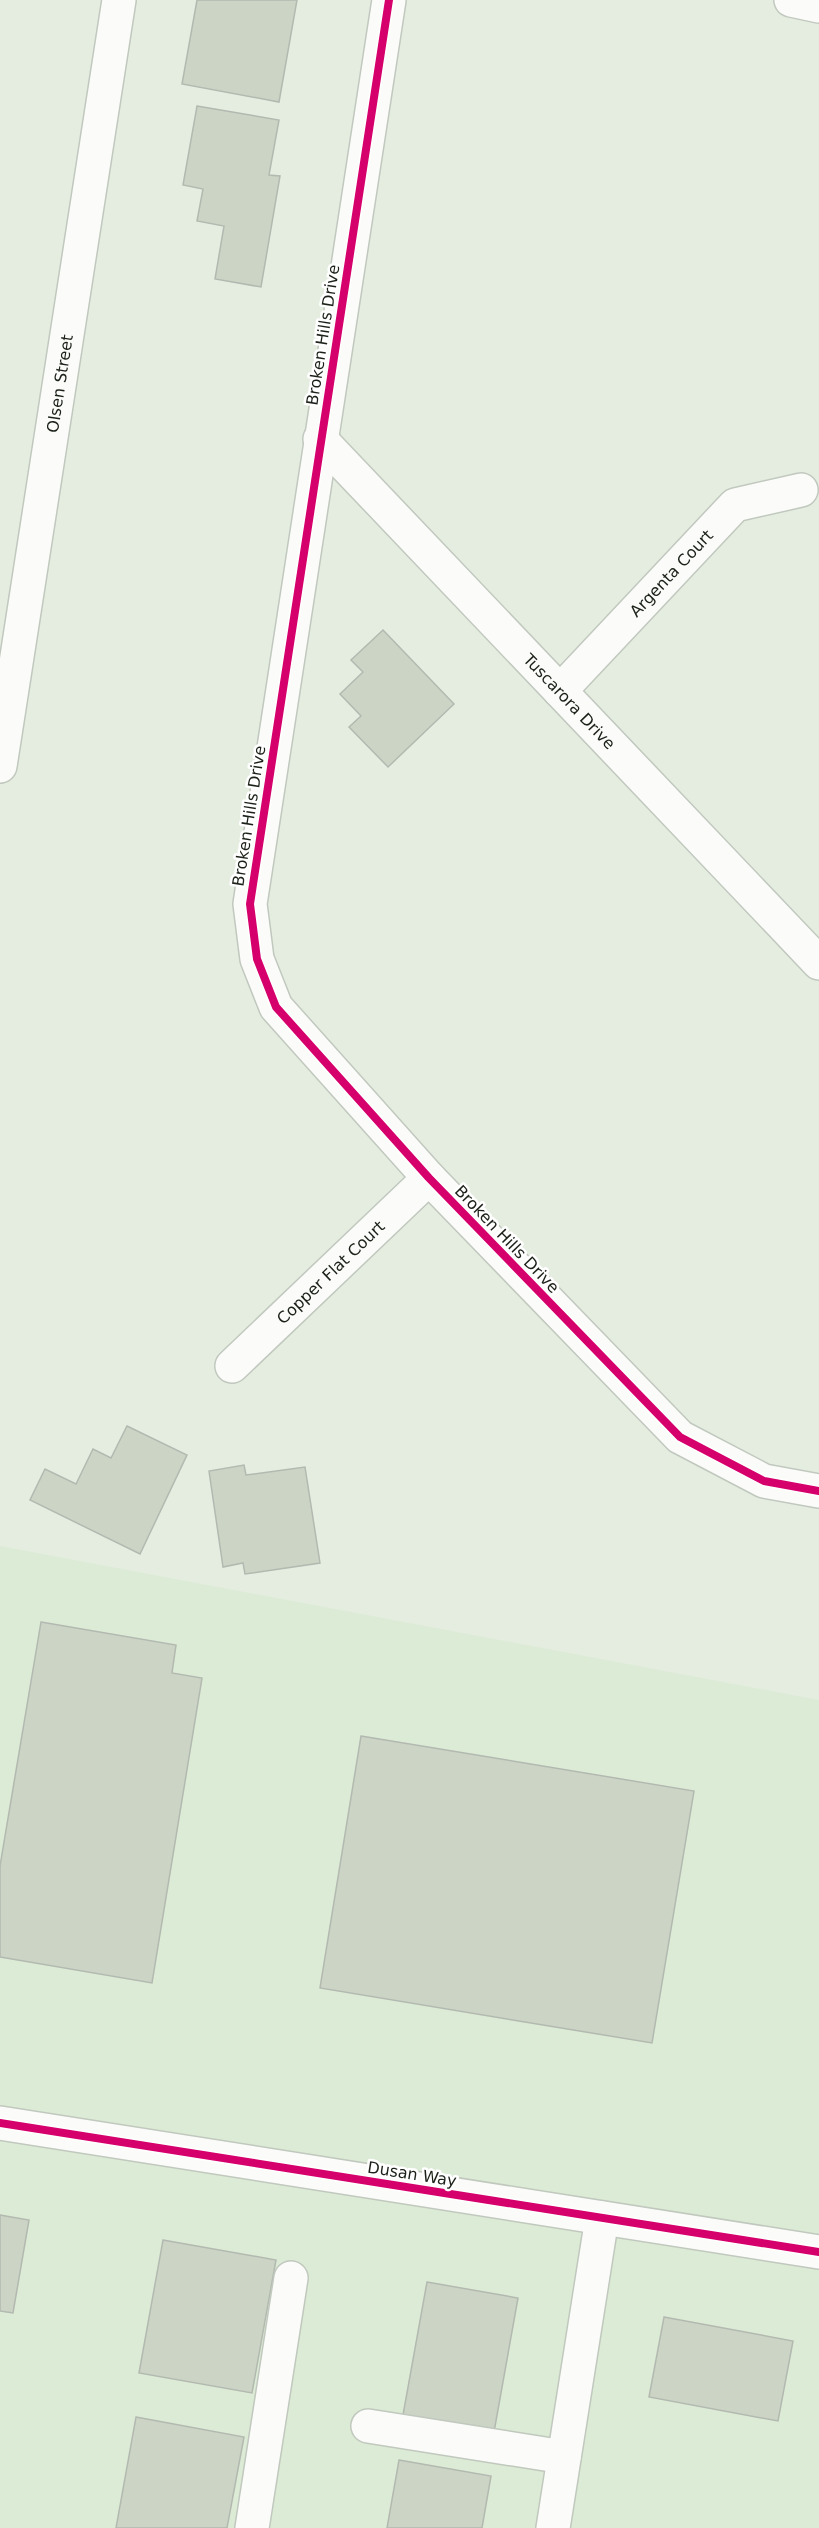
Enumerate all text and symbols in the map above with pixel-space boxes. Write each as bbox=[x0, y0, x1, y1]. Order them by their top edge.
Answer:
street label: Broken Hills Drive bbox=[302, 263, 344, 407]
street label: Olsen Street bbox=[42, 333, 76, 434]
street label: Argenta Court bbox=[626, 526, 716, 621]
street label: Tuscarora Drive bbox=[519, 649, 619, 753]
street label: Broken Hills Drive bbox=[228, 744, 270, 888]
street label: Broken Hills Drive bbox=[451, 1181, 563, 1297]
street label: Copper Flat Court bbox=[273, 1216, 388, 1328]
street label: Dusan Way bbox=[366, 2158, 458, 2190]

